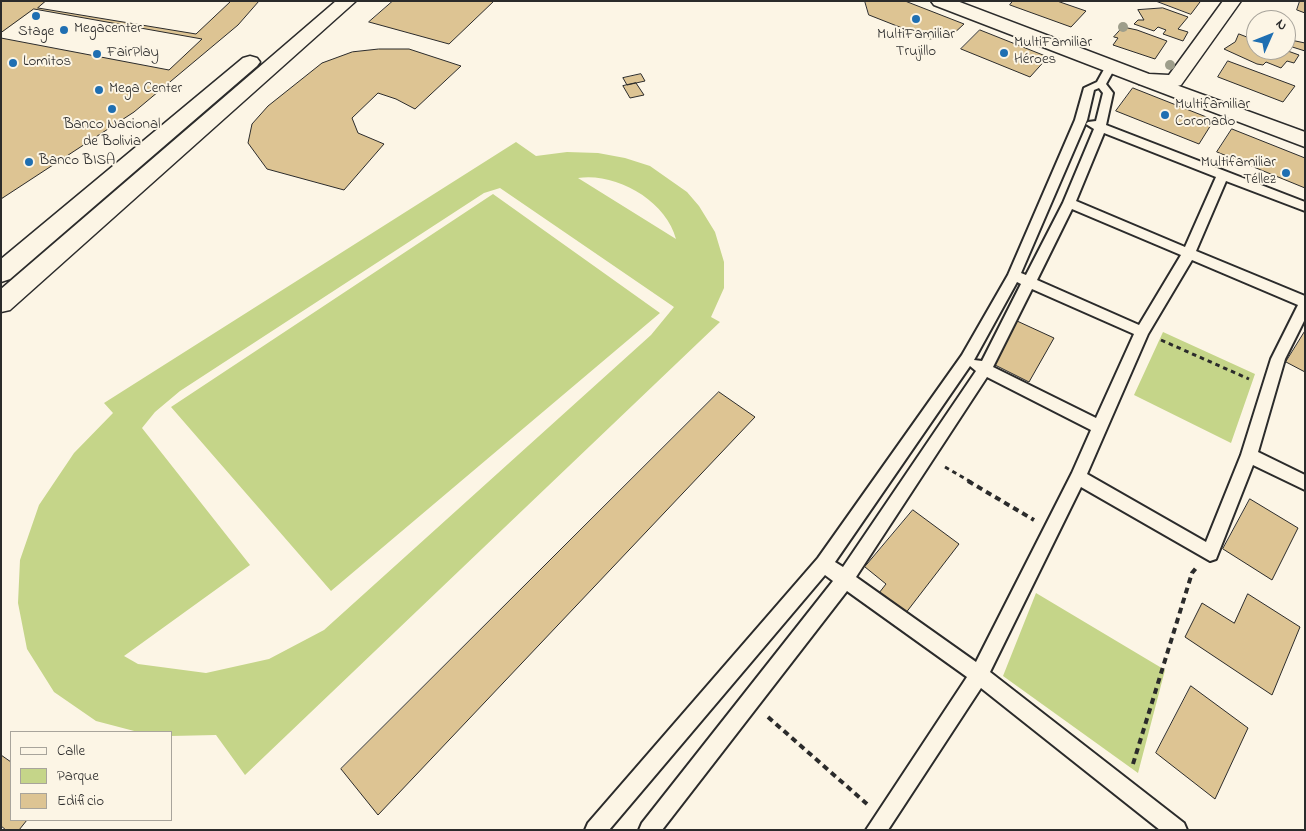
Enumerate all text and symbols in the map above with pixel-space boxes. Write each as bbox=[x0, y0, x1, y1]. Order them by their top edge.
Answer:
marker: Stage bbox=[30, 10, 42, 22]
north arrow bbox=[1246, 10, 1296, 60]
marker: MultiFamiliar Trujillo bbox=[910, 13, 922, 25]
text: N bbox=[1271, 14, 1292, 36]
place label: Megacenter bbox=[74, 21, 142, 39]
place label: Stage bbox=[18, 24, 54, 42]
marker: Megacenter bbox=[58, 24, 70, 36]
place label: MultiFamiliar Trujillo bbox=[877, 27, 955, 62]
place label: MultiFamiliar Héroes bbox=[1014, 35, 1092, 70]
place label: FairPlay bbox=[107, 45, 159, 63]
marker: MultiFamiliar Héroes bbox=[998, 47, 1010, 59]
marker: FairPlay bbox=[91, 48, 103, 60]
place label: Lomitos bbox=[23, 54, 71, 72]
marker: Lomitos bbox=[7, 57, 19, 69]
place label: Mega Center bbox=[109, 81, 182, 99]
marker: Mega Center bbox=[93, 84, 105, 96]
place label: Multifamiliar Coronado bbox=[1175, 97, 1250, 132]
marker: Banco Nacional de Bolivia bbox=[106, 103, 118, 115]
marker: Multifamiliar Coronado bbox=[1159, 109, 1171, 121]
place label: Banco Nacional de Bolivia bbox=[63, 117, 161, 152]
place label: Banco BISA bbox=[39, 153, 115, 171]
place label: Multifamiliar Téllez bbox=[1201, 155, 1276, 190]
marker: Banco BISA bbox=[23, 156, 35, 168]
marker: Multifamiliar Téllez bbox=[1280, 167, 1292, 179]
legend bbox=[10, 731, 172, 821]
text: Calle bbox=[57, 740, 85, 762]
text: Parque bbox=[57, 765, 99, 787]
text: Edificio bbox=[57, 790, 104, 812]

